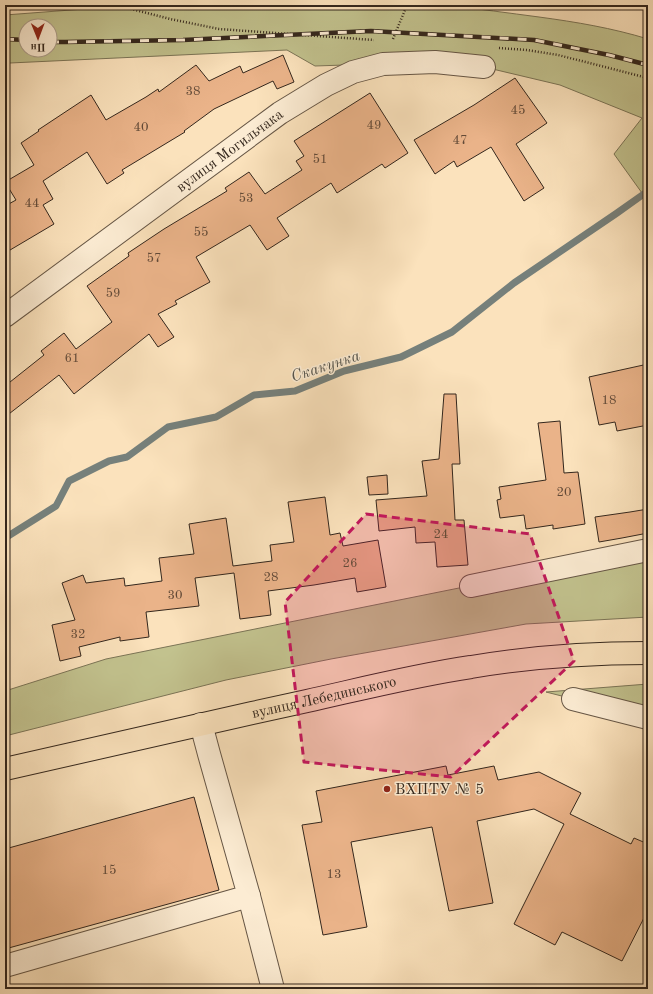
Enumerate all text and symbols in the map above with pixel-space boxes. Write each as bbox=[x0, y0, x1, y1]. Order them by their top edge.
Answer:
north arrow bbox=[18, 18, 58, 58]
text: Пн bbox=[30, 41, 46, 52]
house number: 38 bbox=[185, 85, 201, 98]
house number: 45 bbox=[510, 104, 526, 117]
street label: вулиця Могильчака bbox=[174, 107, 287, 196]
house number: 49 bbox=[366, 119, 382, 132]
house number: 40 bbox=[133, 121, 149, 134]
house number: 47 bbox=[452, 134, 468, 147]
house number: 51 bbox=[312, 153, 328, 166]
house number: 53 bbox=[238, 192, 254, 205]
house number: 44 bbox=[24, 197, 40, 210]
house number: 55 bbox=[193, 226, 209, 239]
house number: 57 bbox=[146, 252, 162, 265]
house number: 59 bbox=[105, 287, 121, 300]
water label: Скакунка bbox=[289, 348, 362, 386]
house number: 61 bbox=[64, 352, 80, 365]
house number: 18 bbox=[601, 394, 617, 407]
house number: 20 bbox=[556, 486, 572, 499]
house number: 24 bbox=[433, 528, 449, 541]
house number: 26 bbox=[342, 557, 358, 570]
house number: 28 bbox=[263, 571, 279, 584]
house number: 30 bbox=[167, 589, 183, 602]
house number: 32 bbox=[70, 628, 86, 641]
street label: вулиця Лебединського bbox=[251, 675, 398, 722]
place label: ВХПТУ № 5 bbox=[395, 783, 484, 798]
marker: ВХПТУ № 5 bbox=[382, 784, 392, 794]
house number: 15 bbox=[101, 864, 117, 877]
house number: 13 bbox=[326, 868, 342, 881]

